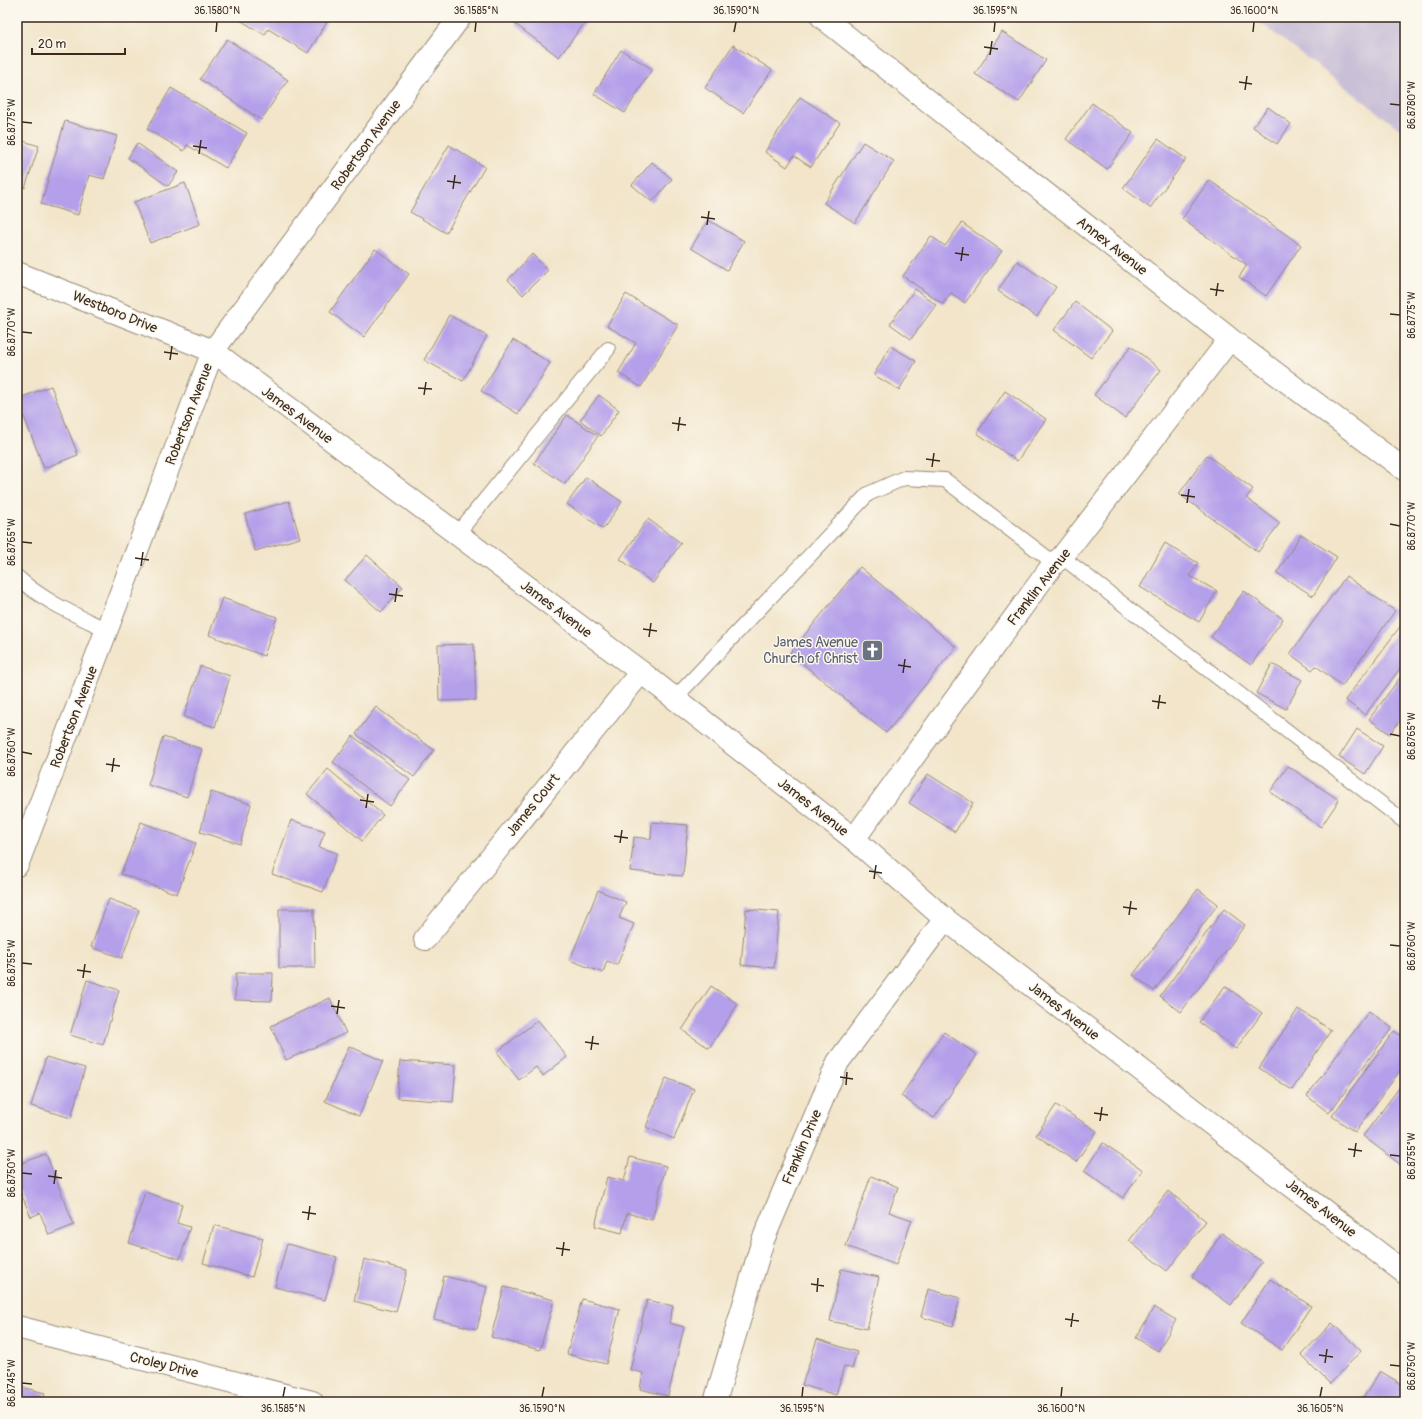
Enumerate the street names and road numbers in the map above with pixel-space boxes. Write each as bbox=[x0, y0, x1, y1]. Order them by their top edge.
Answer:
street label: Robertson Avenue bbox=[327, 96, 405, 194]
street label: Annex Avenue bbox=[1073, 213, 1151, 279]
street label: Westboro Drive bbox=[70, 287, 160, 337]
street label: Robertson Avenue bbox=[162, 361, 216, 467]
street label: James Avenue bbox=[258, 383, 336, 447]
street label: Franklin Avenue bbox=[1004, 545, 1074, 629]
street label: James Avenue bbox=[517, 577, 595, 641]
street label: Robertson Avenue bbox=[47, 664, 101, 770]
street label: James Court bbox=[503, 770, 564, 840]
street label: James Avenue bbox=[774, 774, 852, 840]
street label: James Avenue bbox=[1025, 978, 1103, 1044]
street label: Franklin Drive bbox=[779, 1107, 825, 1187]
street label: James Avenue bbox=[1282, 1175, 1360, 1241]
street label: Croley Drive bbox=[128, 1348, 200, 1382]

